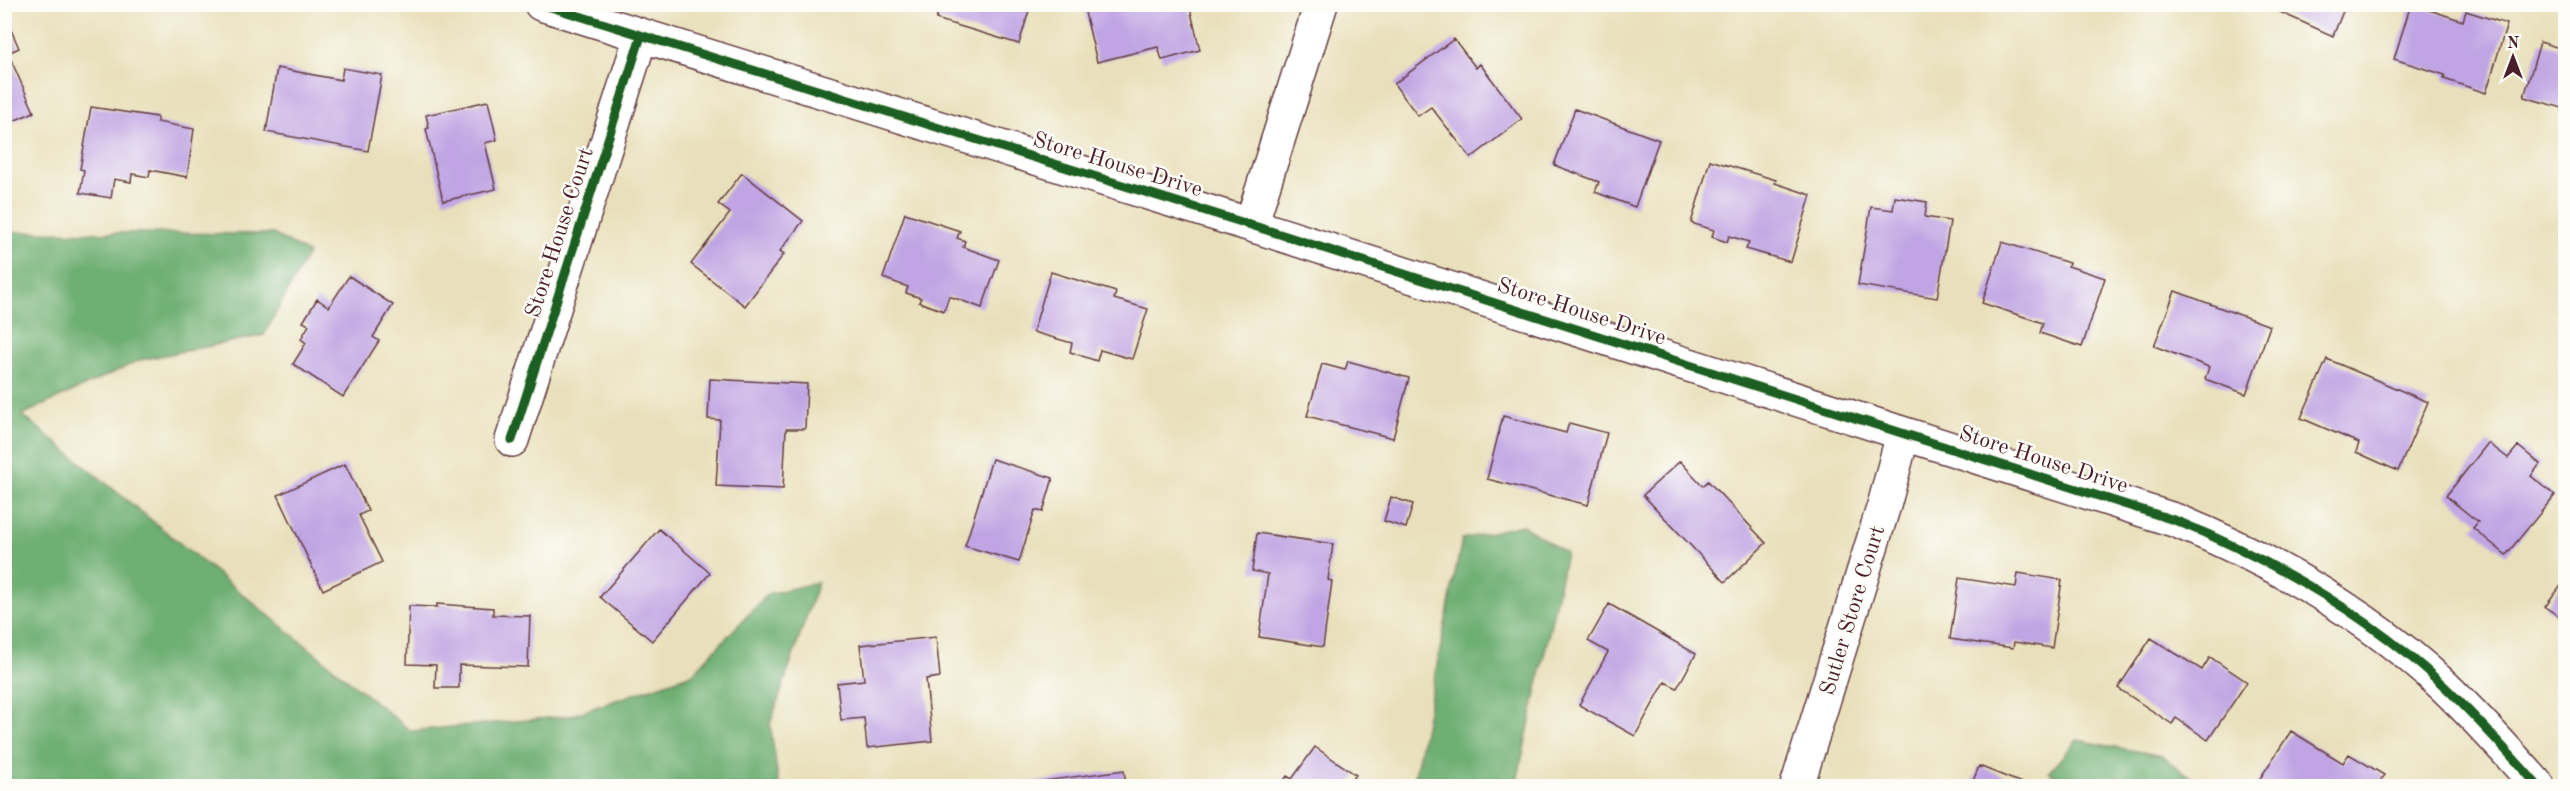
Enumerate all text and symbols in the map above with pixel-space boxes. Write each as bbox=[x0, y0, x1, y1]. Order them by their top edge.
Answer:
north arrow bbox=[2483, 27, 2543, 87]
text: N bbox=[2507, 36, 2520, 52]
street label: Store House Drive bbox=[1030, 129, 1205, 201]
street label: Store House Court bbox=[522, 145, 598, 320]
street label: Store House Drive bbox=[1494, 274, 1669, 350]
street label: Store House Drive bbox=[1956, 422, 2131, 498]
street label: Sutler Store Court bbox=[1817, 523, 1889, 698]

